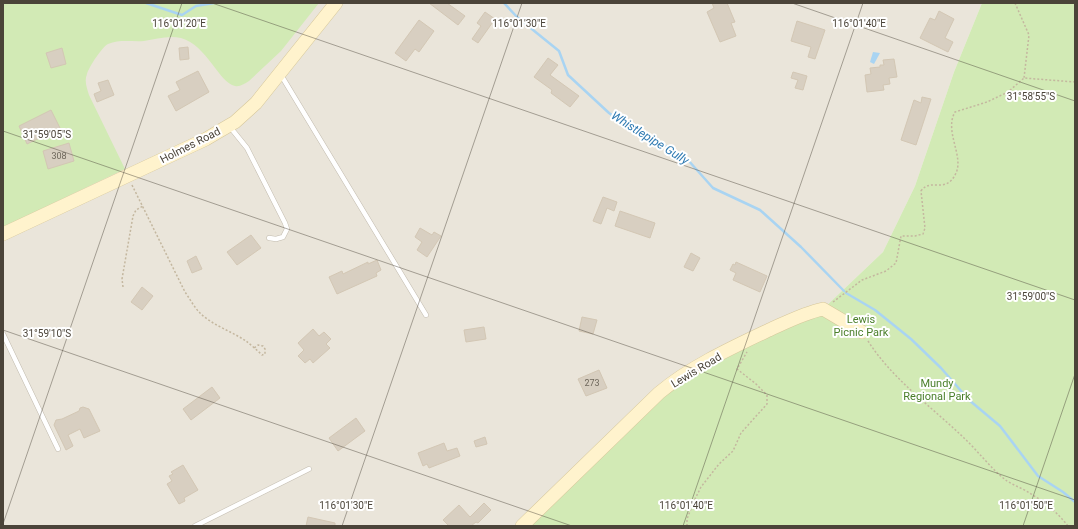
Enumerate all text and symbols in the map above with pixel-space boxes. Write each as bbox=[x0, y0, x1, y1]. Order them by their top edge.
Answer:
text: 116°01'20"E bbox=[152, 18, 206, 29]
text: 116°01'30"E bbox=[492, 18, 546, 29]
text: 116°01'40"E bbox=[832, 18, 886, 29]
text: 31°58'55"S bbox=[1007, 91, 1055, 102]
water label: Whistlepipe Gully bbox=[609, 109, 692, 168]
street label: Holmes Road bbox=[158, 125, 223, 166]
text: 31°59'05"S bbox=[23, 129, 71, 140]
house number: 308 bbox=[51, 151, 67, 161]
text: 31°59'00"S bbox=[1007, 291, 1055, 302]
park label: Lewis Picnic Park bbox=[834, 313, 889, 339]
text: 31°59'10"S bbox=[23, 328, 71, 339]
street label: Lewis Road bbox=[669, 350, 724, 391]
park label: Mundy Regional Park bbox=[903, 377, 971, 403]
house number: 273 bbox=[584, 378, 600, 388]
text: 116°01'30"E bbox=[319, 500, 373, 511]
text: 116°01'40"E bbox=[659, 500, 713, 511]
text: 116°01'50"E bbox=[999, 500, 1053, 511]

